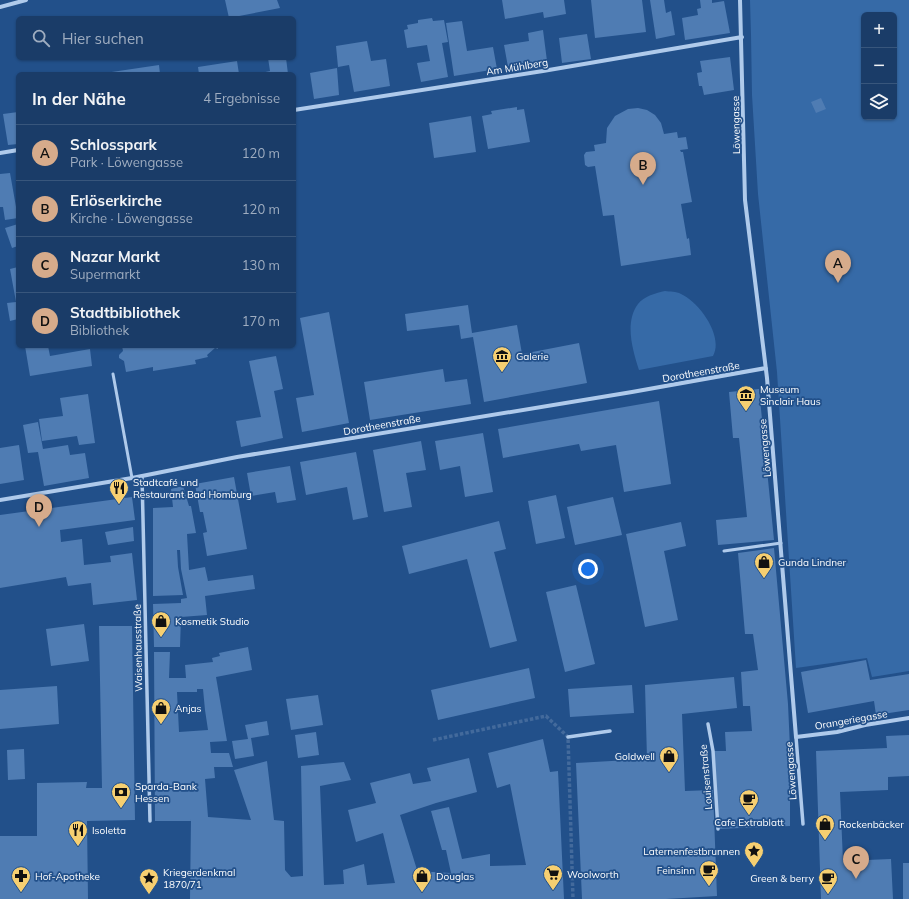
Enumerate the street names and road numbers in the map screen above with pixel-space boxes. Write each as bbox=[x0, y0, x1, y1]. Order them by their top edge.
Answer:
street label: Am Mühlberg bbox=[485, 56, 549, 78]
street label: Löwengasse bbox=[729, 96, 743, 154]
street label: Dorotheenstraße bbox=[661, 359, 741, 385]
street label: Dorotheenstraße bbox=[342, 412, 422, 438]
street label: Löwengasse bbox=[756, 418, 774, 478]
street label: Waisenhausstraße bbox=[131, 604, 145, 692]
street label: Orangeriegasse bbox=[814, 707, 888, 733]
street label: Löwengasse bbox=[782, 741, 800, 801]
street label: Louisenstraße bbox=[697, 744, 715, 810]

